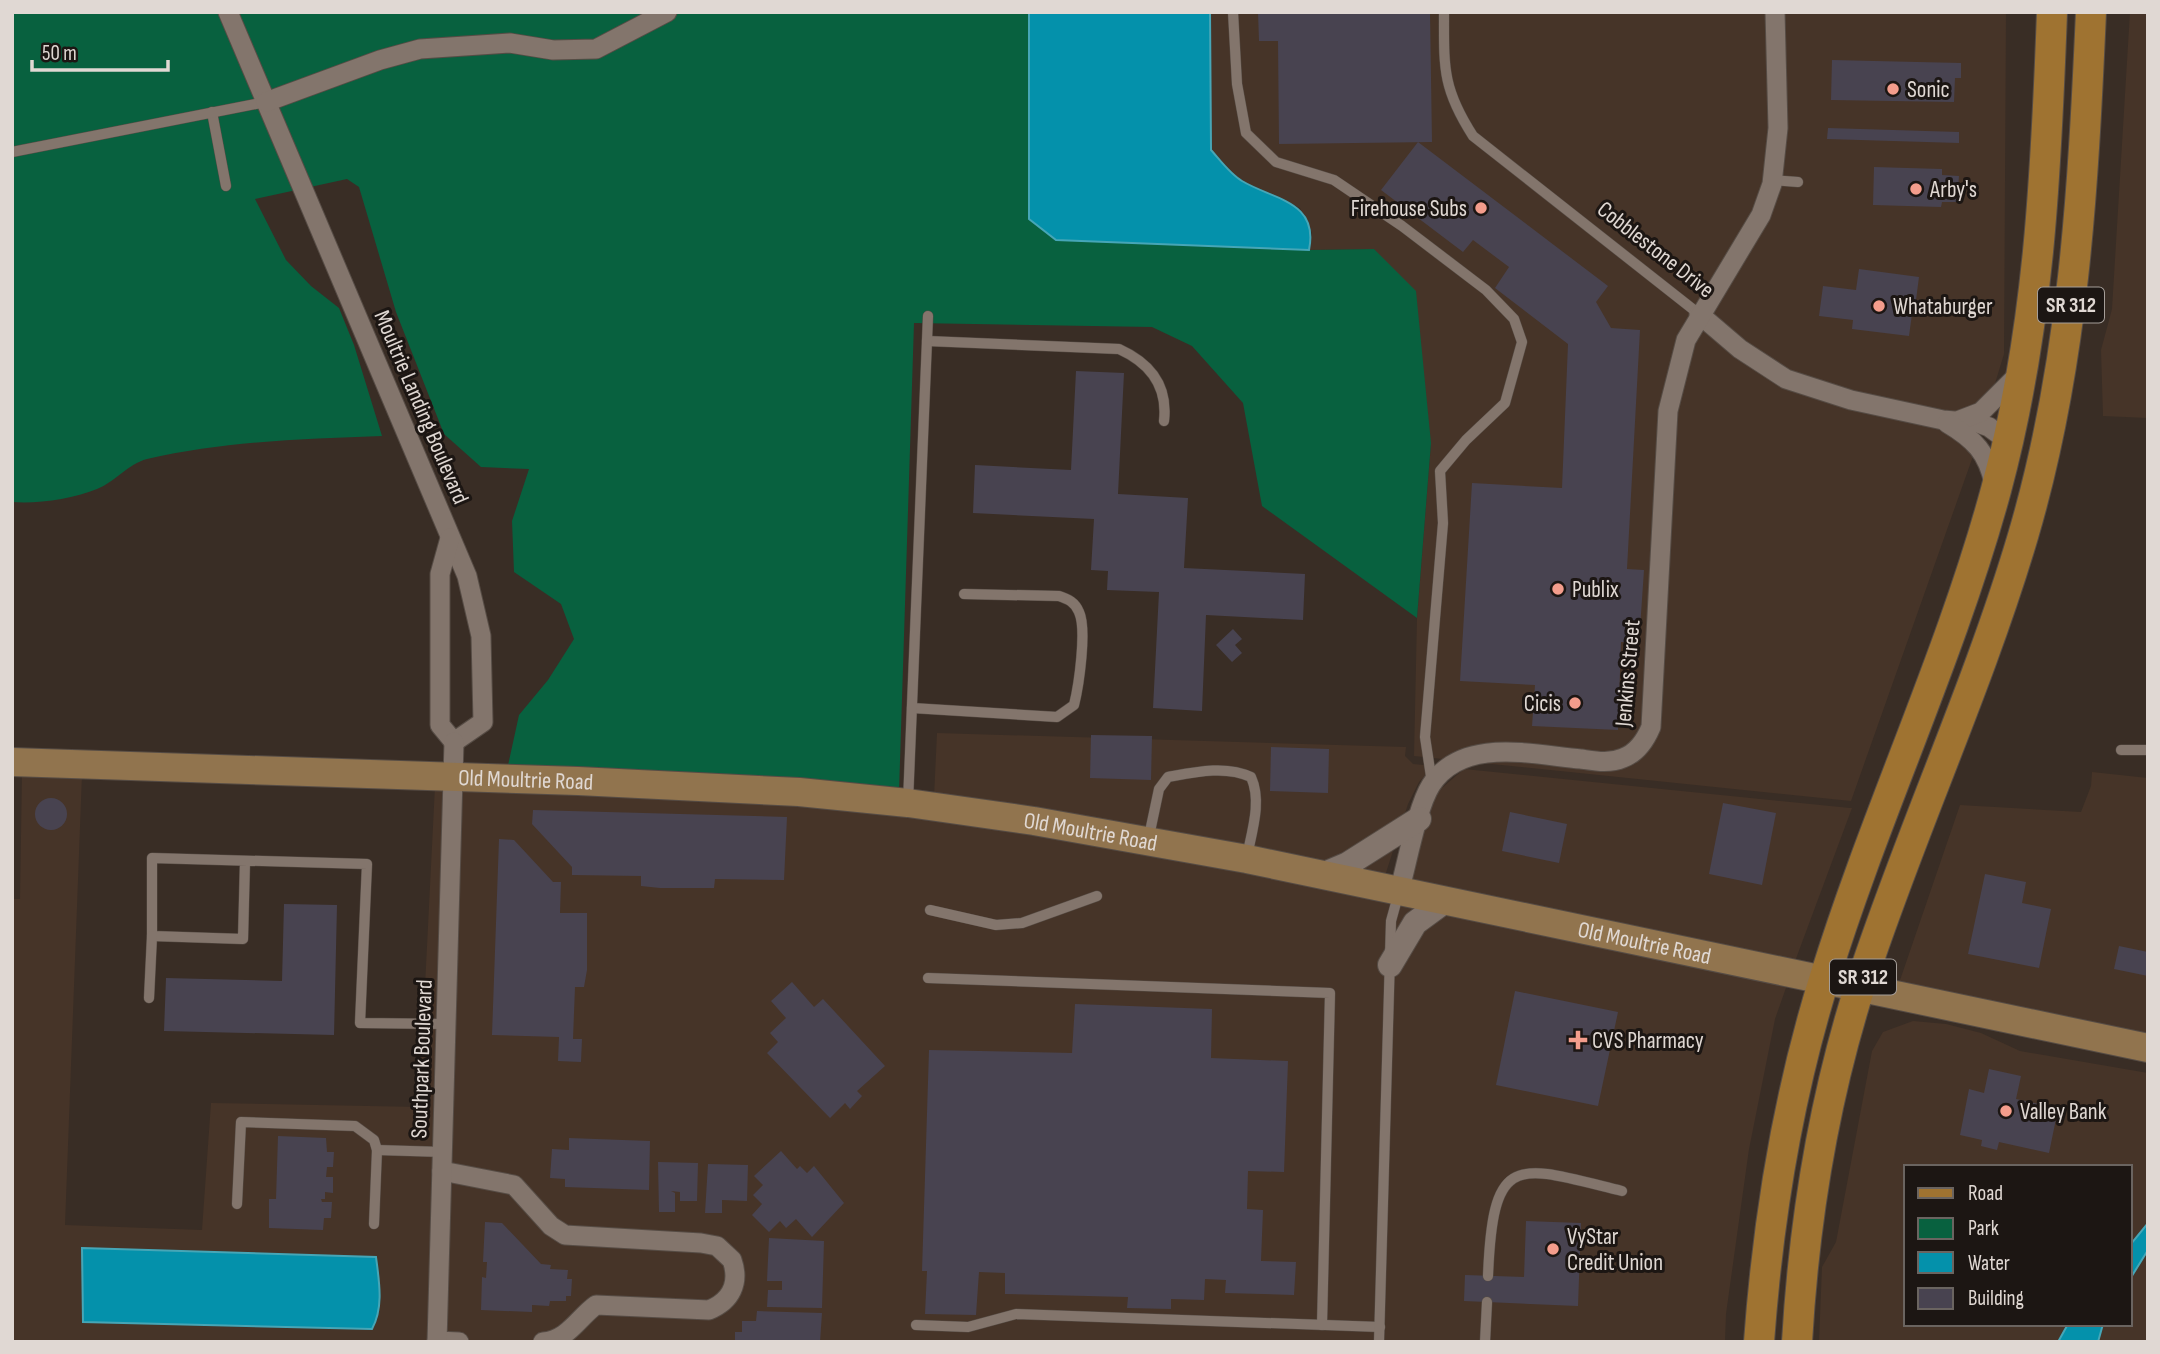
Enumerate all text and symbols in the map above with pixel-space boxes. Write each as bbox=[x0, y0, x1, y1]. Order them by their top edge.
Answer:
scale bar bbox=[32, 28, 168, 72]
text: 50 m bbox=[42, 41, 77, 66]
place label: Sonic bbox=[1907, 76, 1950, 104]
marker: Sonic bbox=[1885, 81, 1901, 97]
place label: Arby's bbox=[1929, 176, 1977, 204]
marker: Arby's bbox=[1908, 181, 1924, 197]
place label: Firehouse Subs bbox=[1351, 195, 1467, 223]
street label: Cobblestone Drive bbox=[1591, 195, 1719, 304]
marker: Firehouse Subs bbox=[1473, 200, 1489, 216]
road number: SR 312 bbox=[2038, 288, 2104, 322]
place label: Whataburger bbox=[1893, 293, 1993, 321]
marker: Whataburger bbox=[1871, 298, 1887, 314]
street label: Moultrie Landing Boulevard bbox=[368, 306, 475, 508]
place label: Publix bbox=[1572, 576, 1619, 604]
marker: Publix bbox=[1550, 581, 1566, 597]
street label: Jenkins Street bbox=[1609, 618, 1647, 729]
place label: Cicis bbox=[1524, 690, 1561, 718]
marker: Cicis bbox=[1567, 695, 1583, 711]
street label: Old Moultrie Road bbox=[458, 764, 594, 797]
street label: Old Moultrie Road bbox=[1022, 807, 1160, 858]
street label: Old Moultrie Road bbox=[1575, 916, 1713, 971]
road number: SR 312 bbox=[1830, 960, 1896, 995]
street label: Southpark Boulevard bbox=[405, 979, 439, 1139]
place label: CVS Pharmacy bbox=[1592, 1027, 1704, 1055]
marker: CVS Pharmacy bbox=[1570, 1032, 1586, 1048]
place label: Valley Bank bbox=[2020, 1098, 2107, 1126]
marker: Valley Bank bbox=[1998, 1103, 2014, 1119]
legend bbox=[1904, 1165, 2132, 1326]
text: Road bbox=[1968, 1181, 2003, 1206]
text: Park bbox=[1968, 1216, 1999, 1241]
place label: VyStar Credit Union bbox=[1567, 1223, 1663, 1277]
marker: VyStar Credit Union bbox=[1545, 1241, 1561, 1257]
text: Water bbox=[1968, 1251, 2010, 1276]
text: Building bbox=[1968, 1286, 2024, 1311]

